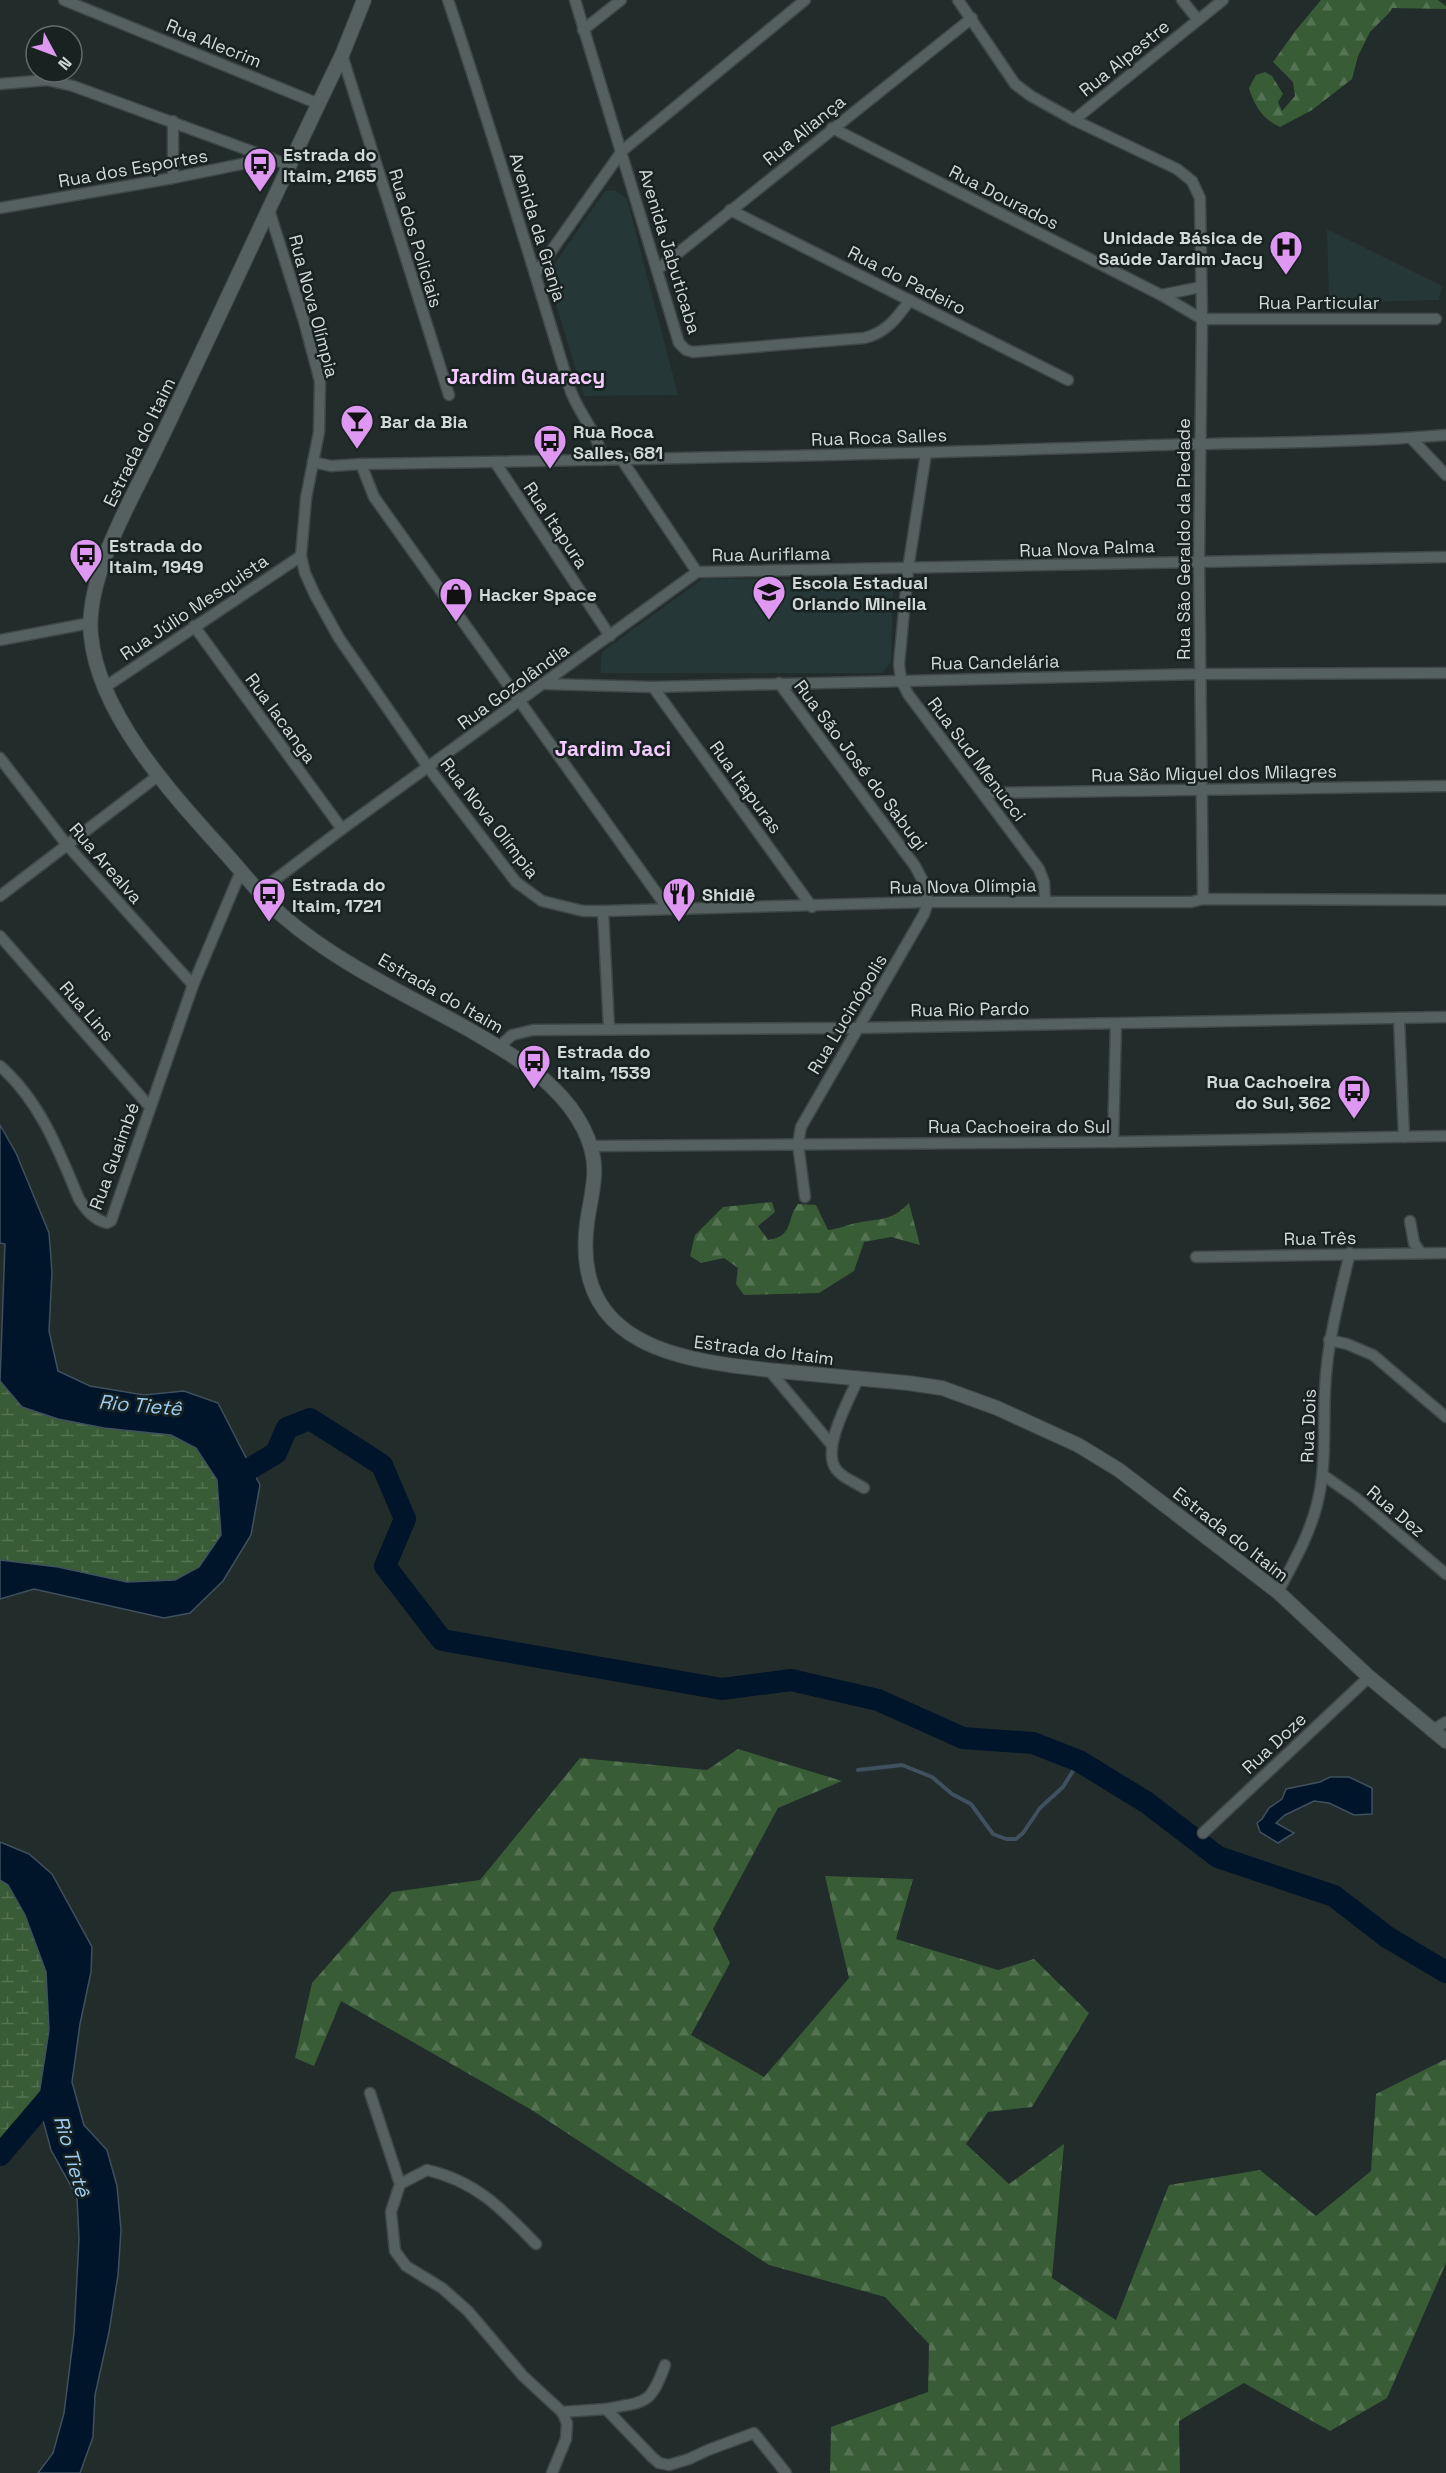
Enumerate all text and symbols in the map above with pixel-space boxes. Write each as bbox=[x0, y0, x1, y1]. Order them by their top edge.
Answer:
street label: Rua Alecrim bbox=[163, 13, 265, 73]
street label: Rua Alpestre bbox=[1074, 15, 1174, 101]
north arrow bbox=[24, 24, 84, 84]
text: N bbox=[53, 53, 76, 74]
street label: Rua Aliança bbox=[758, 90, 850, 170]
place label: Estrada do Itaim, 2165 bbox=[283, 143, 377, 187]
street label: Rua dos Esportes bbox=[56, 144, 210, 192]
bus stop icon: Estrada do Itaim, 2165 bbox=[242, 146, 278, 193]
street label: Avenida da Granja bbox=[504, 150, 572, 304]
street label: Rua Dourados bbox=[945, 159, 1063, 235]
street label: Avenida Jabuticaba bbox=[634, 165, 706, 337]
street label: Rua dos Policiais bbox=[384, 166, 448, 310]
place label: Unidade Básica de Saúde Jardim Jacy bbox=[1098, 226, 1263, 270]
hospital icon: Unidade Básica de Saúde Jardim Jacy bbox=[1268, 229, 1304, 276]
street label: Rua Nova Olímpia bbox=[284, 232, 344, 380]
street label: Rua do Padeiro bbox=[844, 240, 970, 320]
street label: Rua Particular bbox=[1258, 291, 1380, 314]
district label: Jardim Guaracy bbox=[447, 363, 605, 390]
street label: Estrada do Itaim bbox=[98, 374, 180, 510]
bar icon: Bar da Bia bbox=[339, 403, 375, 450]
place label: Bar da Bia bbox=[380, 410, 468, 433]
street label: Rua São Geraldo da Piedade bbox=[1172, 418, 1195, 660]
place label: Rua Roca Salles, 681 bbox=[573, 420, 663, 464]
bus stop icon: Rua Roca Salles, 681 bbox=[532, 423, 568, 470]
street label: Rua Roca Salles bbox=[811, 423, 947, 451]
street label: Rua Itapura bbox=[519, 477, 593, 573]
place label: Estrada do Itaim, 1949 bbox=[109, 534, 204, 578]
street label: Rua Nova Palma bbox=[1019, 534, 1155, 562]
bus stop icon: Estrada do Itaim, 1949 bbox=[68, 537, 104, 584]
street label: Rua Auriflama bbox=[711, 541, 831, 567]
street label: Rua Júlio Mesquista bbox=[116, 549, 272, 665]
place label: Escola Estadual Orlando Minella bbox=[792, 571, 928, 615]
school or university icon: Escola Estadual Orlando Minella bbox=[751, 574, 787, 621]
shop icon: Hacker Space bbox=[438, 576, 474, 623]
place label: Hacker Space bbox=[479, 583, 597, 606]
street label: Rua Gozolândia bbox=[453, 638, 573, 734]
street label: Rua Candelária bbox=[930, 649, 1060, 675]
street label: Rua Iacanga bbox=[241, 668, 321, 768]
street label: Rua São José do Sabugi bbox=[789, 675, 933, 855]
street label: Rua Sud Menucci bbox=[923, 692, 1031, 826]
district label: Jardim Jaci bbox=[555, 735, 671, 762]
street label: Rua Itapuras bbox=[705, 736, 787, 838]
street label: Rua Nova Olímpia bbox=[436, 753, 544, 883]
street label: Rua São Miguel dos Milagres bbox=[1091, 759, 1337, 787]
street label: Rua Arealva bbox=[64, 818, 148, 908]
place label: Estrada do Itaim, 1721 bbox=[292, 873, 386, 917]
street label: Rua Nova Olímpia bbox=[889, 873, 1037, 899]
bus stop icon: Estrada do Itaim, 1721 bbox=[251, 876, 287, 923]
restaurant icon: Shidiê bbox=[661, 876, 697, 923]
place label: Shidiê bbox=[702, 883, 755, 906]
street label: Estrada do Itaim bbox=[374, 948, 508, 1038]
street label: Rua Lucinópolis bbox=[802, 950, 892, 1078]
street label: Rua Lins bbox=[55, 976, 119, 1046]
street label: Rua Rio Pardo bbox=[910, 996, 1030, 1022]
place label: Estrada do Itaim, 1539 bbox=[557, 1040, 651, 1084]
bus stop icon: Estrada do Itaim, 1539 bbox=[516, 1043, 552, 1090]
place label: Rua Cachoeira do Sul, 362 bbox=[1207, 1070, 1332, 1114]
bus stop icon: Rua Cachoeira do Sul, 362 bbox=[1336, 1073, 1372, 1120]
street label: Rua Guaimbé bbox=[84, 1099, 144, 1213]
street label: Rua Cachoeira do Sul bbox=[928, 1115, 1110, 1138]
street label: Rua Três bbox=[1283, 1226, 1357, 1250]
street label: Estrada do Itaim bbox=[693, 1330, 835, 1370]
water label: Rio Tietê bbox=[97, 1388, 184, 1422]
street label: Rua Dois bbox=[1295, 1388, 1321, 1464]
street label: Rua Dez bbox=[1362, 1480, 1430, 1542]
street label: Estrada do Itaim bbox=[1168, 1482, 1294, 1586]
street label: Rua Doze bbox=[1237, 1707, 1311, 1779]
water label: Rio Tietê bbox=[48, 2112, 96, 2201]

